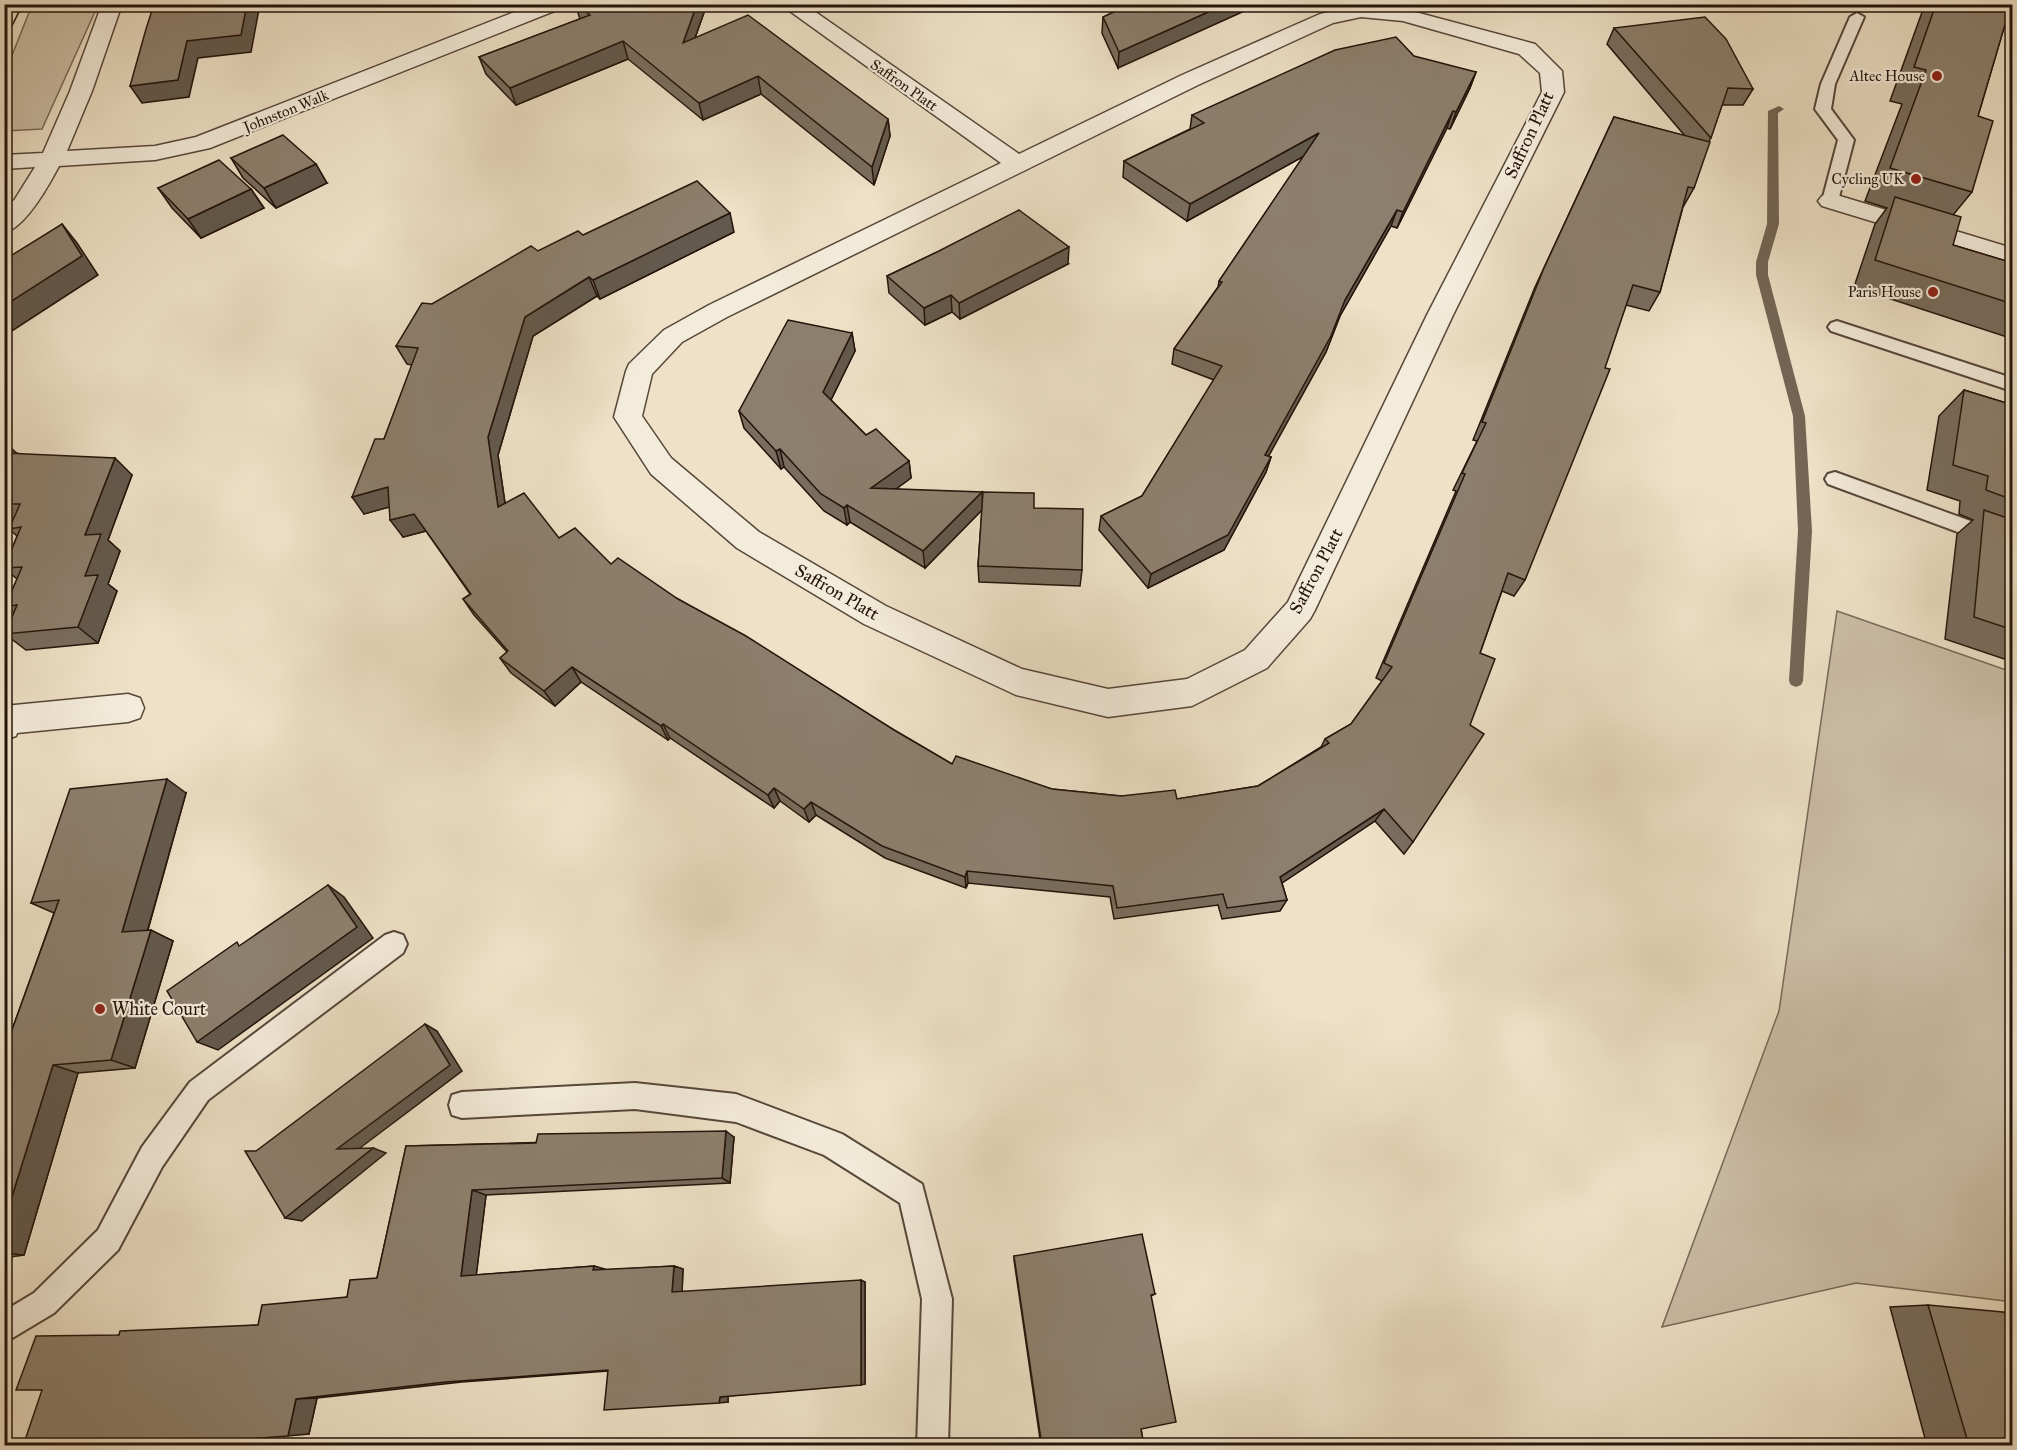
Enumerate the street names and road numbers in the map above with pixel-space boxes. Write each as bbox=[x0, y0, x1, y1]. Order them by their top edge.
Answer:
street label: Saffron Platt bbox=[867, 55, 942, 115]
street label: Johnston Walk bbox=[239, 86, 332, 138]
street label: Saffron Platt bbox=[1499, 87, 1559, 182]
street label: Saffron Platt bbox=[1284, 524, 1348, 618]
street label: Saffron Platt bbox=[791, 559, 884, 625]

